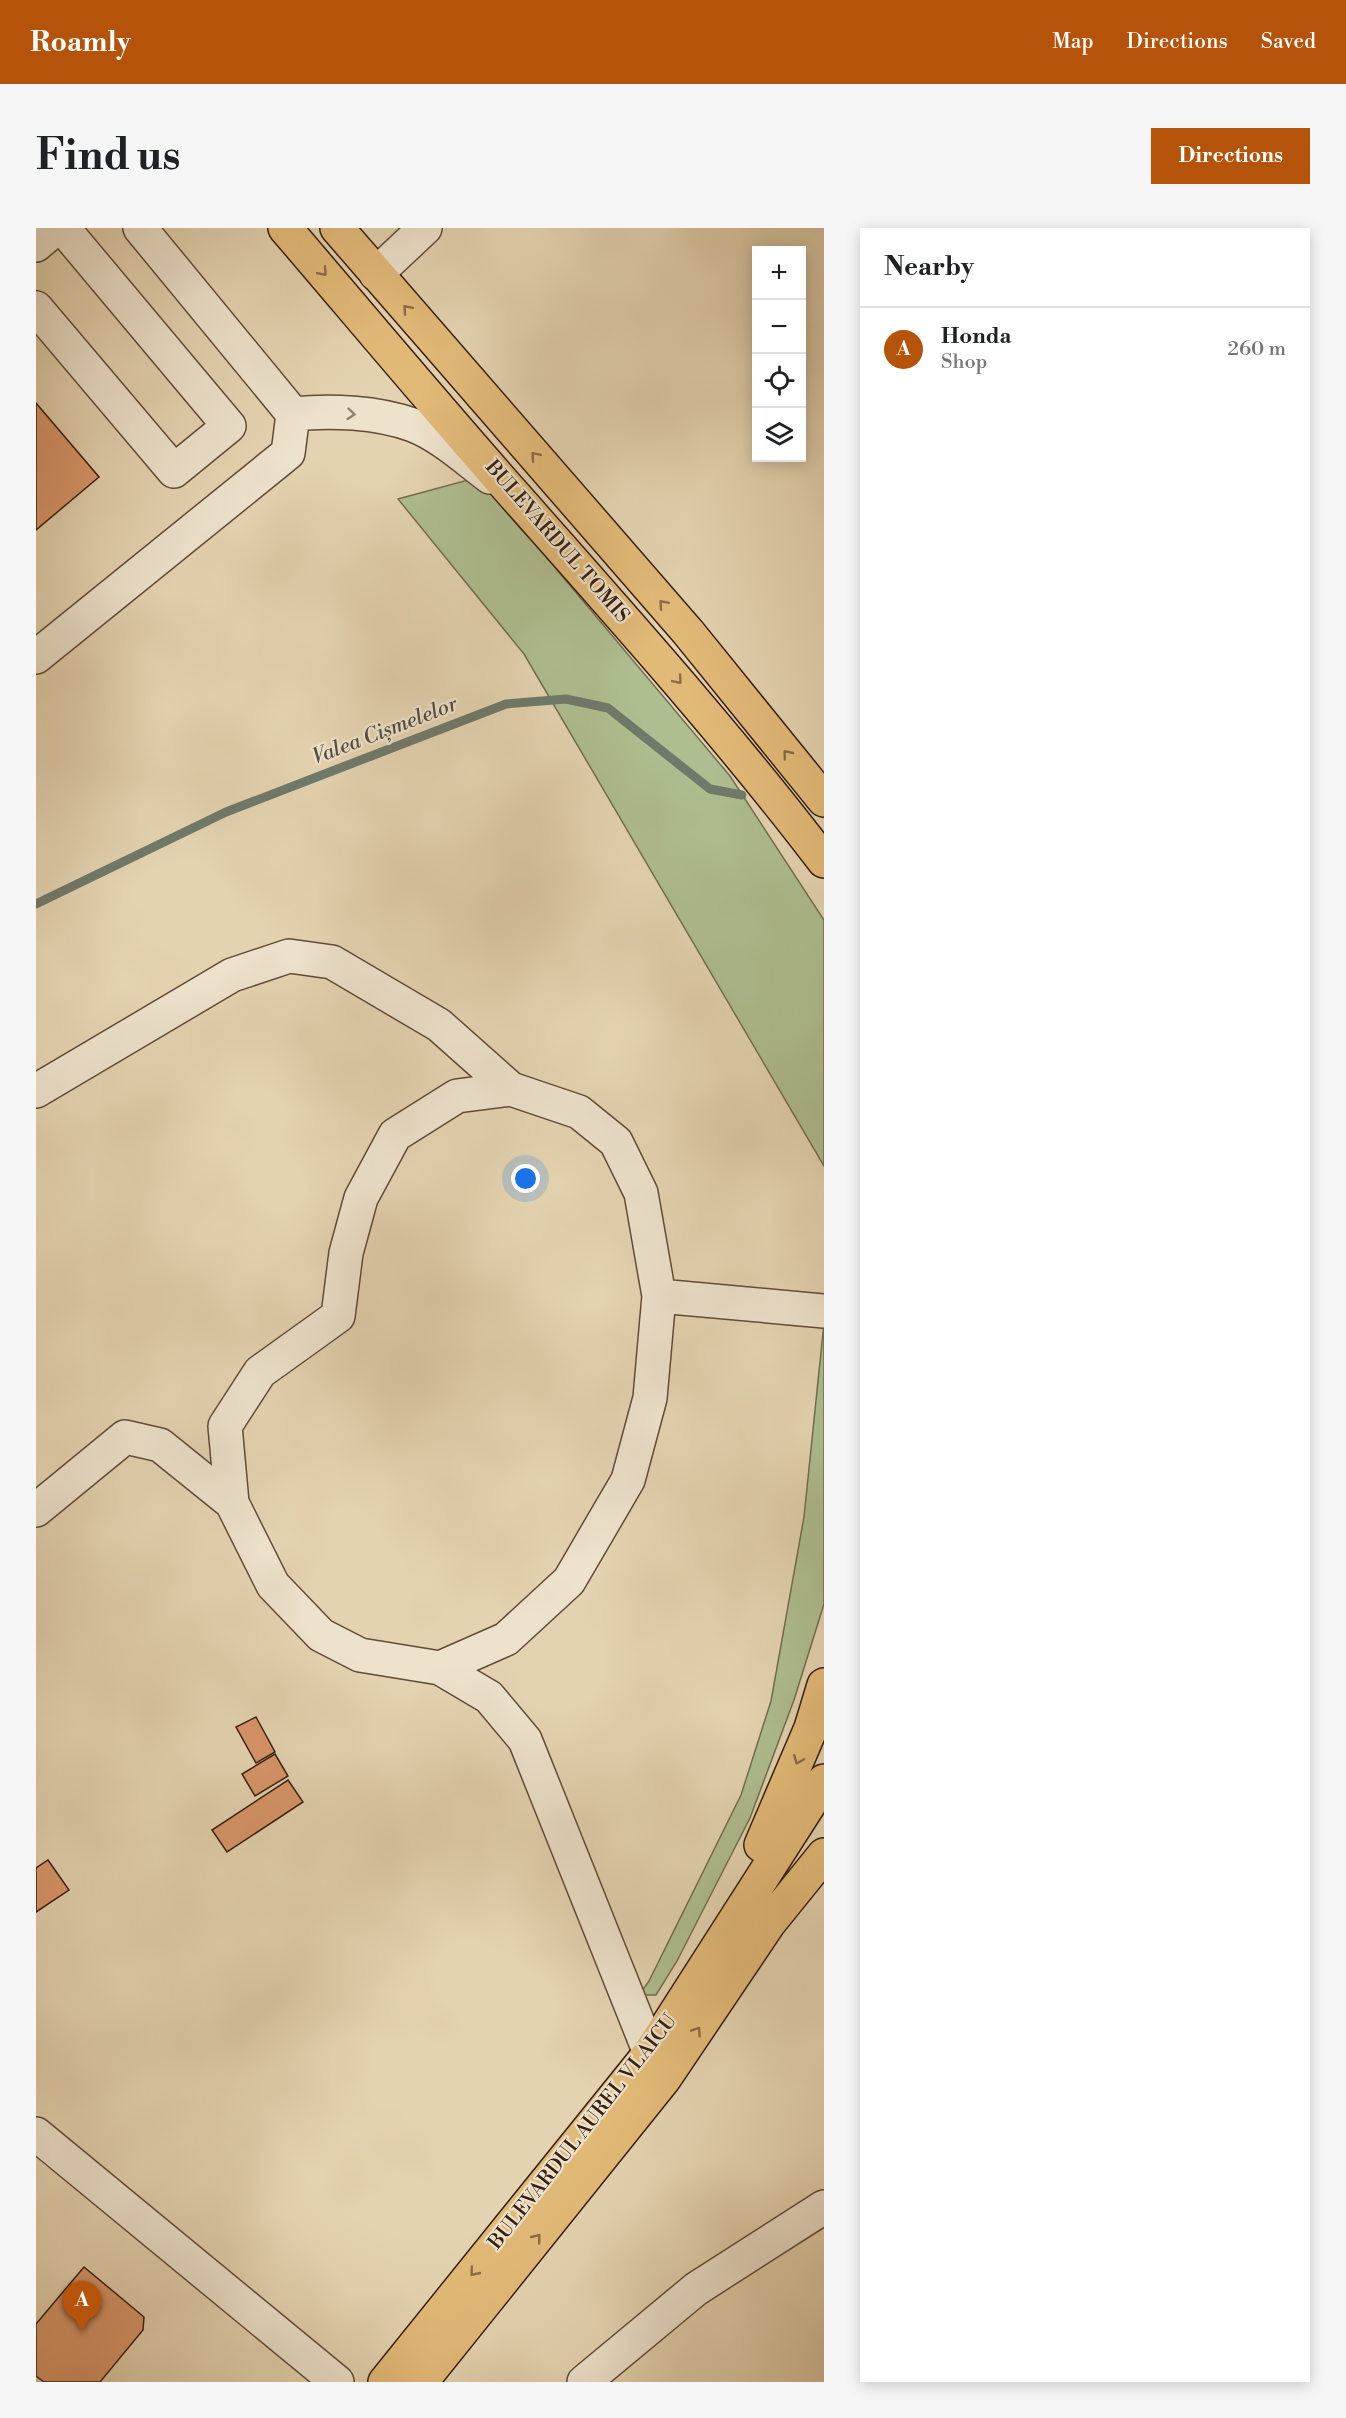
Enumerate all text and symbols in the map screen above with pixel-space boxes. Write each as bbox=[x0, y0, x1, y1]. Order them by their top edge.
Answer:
text: Roamly bbox=[30, 25, 131, 60]
text: Map bbox=[1052, 29, 1094, 55]
text: Directions bbox=[1127, 29, 1228, 55]
text: Saved bbox=[1261, 29, 1316, 55]
button: Directions bbox=[1151, 128, 1310, 184]
text: Find us bbox=[36, 130, 180, 183]
map controls bbox=[752, 246, 806, 462]
button: + bbox=[752, 246, 806, 300]
text: Nearby bbox=[884, 251, 974, 283]
one-way arrow bbox=[316, 265, 327, 276]
button: − bbox=[752, 300, 806, 354]
one-way arrow bbox=[403, 306, 414, 316]
text: Honda bbox=[941, 323, 1011, 350]
text: A bbox=[896, 337, 911, 362]
text: 260 m bbox=[1228, 337, 1286, 362]
text: Shop bbox=[941, 350, 987, 375]
button: locate bbox=[752, 354, 806, 408]
one-way arrow bbox=[347, 407, 356, 420]
button: layers bbox=[752, 408, 806, 462]
one-way arrow bbox=[532, 452, 543, 463]
street label: BULEVARDUL TOMIS bbox=[479, 455, 634, 628]
one-way arrow bbox=[659, 600, 670, 611]
one-way arrow bbox=[671, 673, 682, 684]
water label: Valea Cișmelelor bbox=[309, 691, 462, 771]
one-way arrow bbox=[784, 750, 795, 761]
your location bbox=[511, 1164, 540, 1193]
one-way arrow bbox=[793, 1754, 805, 1765]
street label: BULEVARDUL AUREL VLAICU bbox=[483, 2009, 683, 2255]
one-way arrow bbox=[690, 2026, 701, 2037]
one-way arrow bbox=[529, 2234, 540, 2245]
one-way arrow bbox=[470, 2266, 481, 2277]
pin: A bbox=[62, 2282, 102, 2331]

